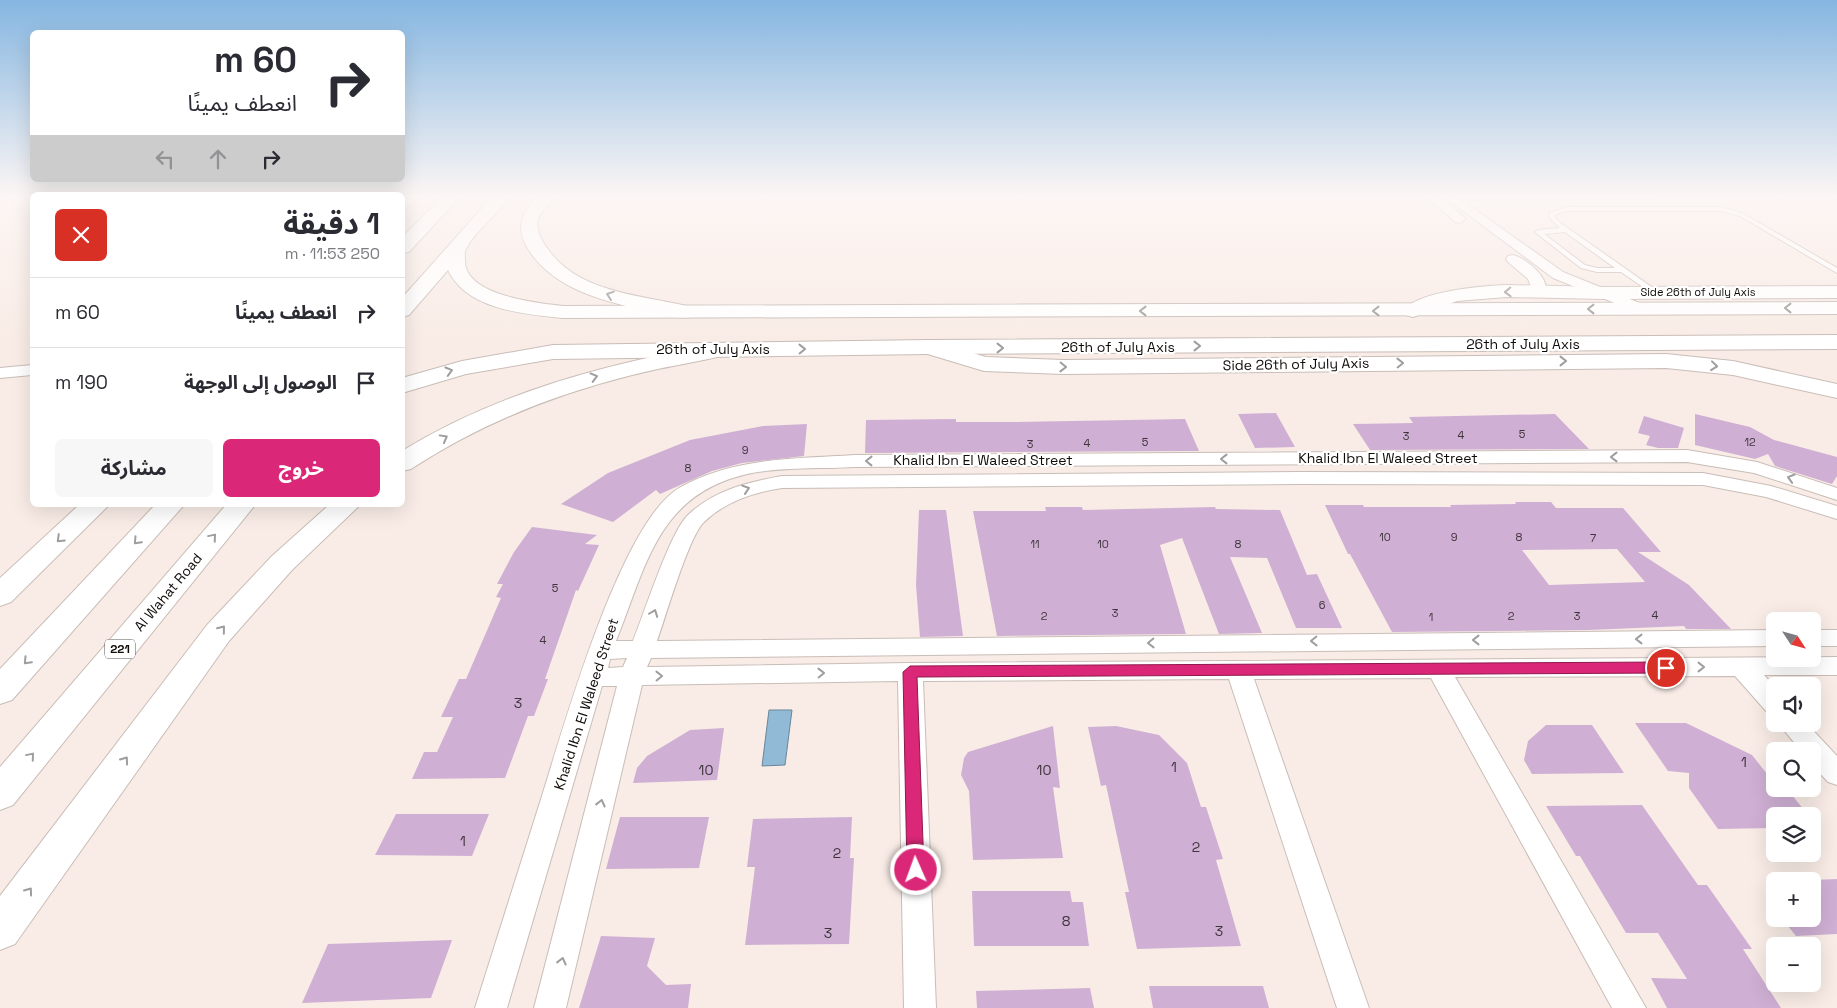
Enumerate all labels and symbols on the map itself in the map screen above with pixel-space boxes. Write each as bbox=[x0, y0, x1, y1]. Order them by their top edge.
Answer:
street label: Side 26th of July Axis bbox=[1640, 285, 1756, 299]
one-way arrow bbox=[1504, 287, 1512, 297]
one-way arrow bbox=[607, 291, 615, 301]
one-way arrow bbox=[1784, 303, 1792, 313]
one-way arrow bbox=[1587, 304, 1594, 314]
one-way arrow bbox=[1139, 306, 1147, 316]
one-way arrow bbox=[1372, 306, 1380, 316]
street label: 26th of July Axis bbox=[1466, 335, 1580, 353]
street label: 26th of July Axis bbox=[1061, 338, 1175, 356]
street label: 26th of July Axis bbox=[656, 340, 770, 358]
one-way arrow bbox=[1194, 341, 1201, 351]
one-way arrow bbox=[996, 343, 1004, 353]
one-way arrow bbox=[798, 344, 806, 354]
street label: Side 26th of July Axis bbox=[1223, 354, 1369, 374]
one-way arrow bbox=[1560, 356, 1567, 366]
one-way arrow bbox=[1397, 358, 1405, 368]
one-way arrow bbox=[1711, 360, 1719, 371]
one-way arrow bbox=[1060, 362, 1067, 372]
one-way arrow bbox=[444, 367, 453, 377]
one-way arrow bbox=[590, 372, 599, 383]
house number: 5 bbox=[1519, 427, 1526, 441]
house number: 4 bbox=[1458, 428, 1465, 442]
house number: 3 bbox=[1403, 429, 1410, 443]
one-way arrow bbox=[439, 434, 448, 444]
house number: 5 bbox=[1142, 435, 1149, 449]
house number: 12 bbox=[1744, 435, 1756, 449]
house number: 4 bbox=[1084, 436, 1091, 450]
house number: 3 bbox=[1027, 437, 1034, 451]
house number: 9 bbox=[742, 443, 749, 457]
street label: Khalid Ibn El Waleed Street bbox=[1298, 449, 1478, 467]
street label: Khalid Ibn El Waleed Street bbox=[893, 451, 1073, 469]
one-way arrow bbox=[1609, 452, 1617, 462]
one-way arrow bbox=[1219, 454, 1227, 464]
one-way arrow bbox=[864, 456, 872, 466]
house number: 8 bbox=[685, 461, 692, 475]
one-way arrow bbox=[1787, 474, 1796, 484]
one-way arrow bbox=[741, 485, 750, 495]
house number: 10 bbox=[1379, 530, 1391, 544]
house number: 9 bbox=[1451, 530, 1458, 544]
house number: 8 bbox=[1516, 530, 1523, 544]
house number: 7 bbox=[1590, 531, 1596, 545]
one-way arrow bbox=[57, 533, 66, 542]
one-way arrow bbox=[208, 534, 217, 543]
one-way arrow bbox=[134, 535, 143, 544]
house number: 11 bbox=[1030, 537, 1040, 551]
house number: 10 bbox=[1097, 537, 1109, 551]
house number: 8 bbox=[1235, 537, 1242, 551]
street label: Al Wahat Road bbox=[130, 549, 206, 635]
house number: 5 bbox=[552, 581, 559, 595]
house number: 6 bbox=[1319, 598, 1326, 612]
house number: 3 bbox=[1112, 606, 1119, 620]
house number: 4 bbox=[1652, 608, 1659, 622]
one-way arrow bbox=[648, 609, 659, 618]
house number: 2 bbox=[1041, 609, 1048, 623]
house number: 2 bbox=[1508, 609, 1515, 623]
house number: 3 bbox=[1574, 609, 1581, 623]
house number: 1 bbox=[1429, 610, 1433, 624]
north arrow bbox=[1766, 612, 1821, 668]
street label: Khalid Ibn El Waleed Street bbox=[550, 616, 622, 792]
one-way arrow bbox=[216, 626, 224, 635]
house number: 4 bbox=[540, 633, 547, 647]
one-way arrow bbox=[1635, 634, 1642, 644]
one-way arrow bbox=[1472, 635, 1480, 645]
one-way arrow bbox=[1310, 636, 1318, 646]
one-way arrow bbox=[1147, 638, 1155, 648]
road number: 221 bbox=[105, 640, 135, 659]
pin bbox=[1645, 647, 1687, 689]
one-way arrow bbox=[24, 655, 33, 664]
one-way arrow bbox=[1698, 662, 1706, 672]
one-way arrow bbox=[818, 668, 826, 678]
one-way arrow bbox=[655, 670, 663, 681]
house number: 3 bbox=[514, 694, 522, 712]
one-way arrow bbox=[25, 753, 34, 762]
house number: 1 bbox=[1741, 753, 1747, 771]
one-way arrow bbox=[119, 756, 128, 766]
house number: 1 bbox=[1171, 758, 1177, 776]
house number: 10 bbox=[699, 761, 713, 779]
house number: 10 bbox=[1037, 761, 1051, 779]
one-way arrow bbox=[595, 798, 606, 807]
house number: 1 bbox=[460, 832, 466, 850]
house number: 2 bbox=[1192, 838, 1200, 856]
position arrow bbox=[889, 843, 941, 895]
house number: 2 bbox=[833, 844, 841, 862]
one-way arrow bbox=[23, 887, 32, 897]
house number: 8 bbox=[1062, 912, 1071, 930]
house number: 3 bbox=[1215, 922, 1223, 940]
house number: 3 bbox=[824, 924, 832, 942]
one-way arrow bbox=[556, 956, 567, 965]

